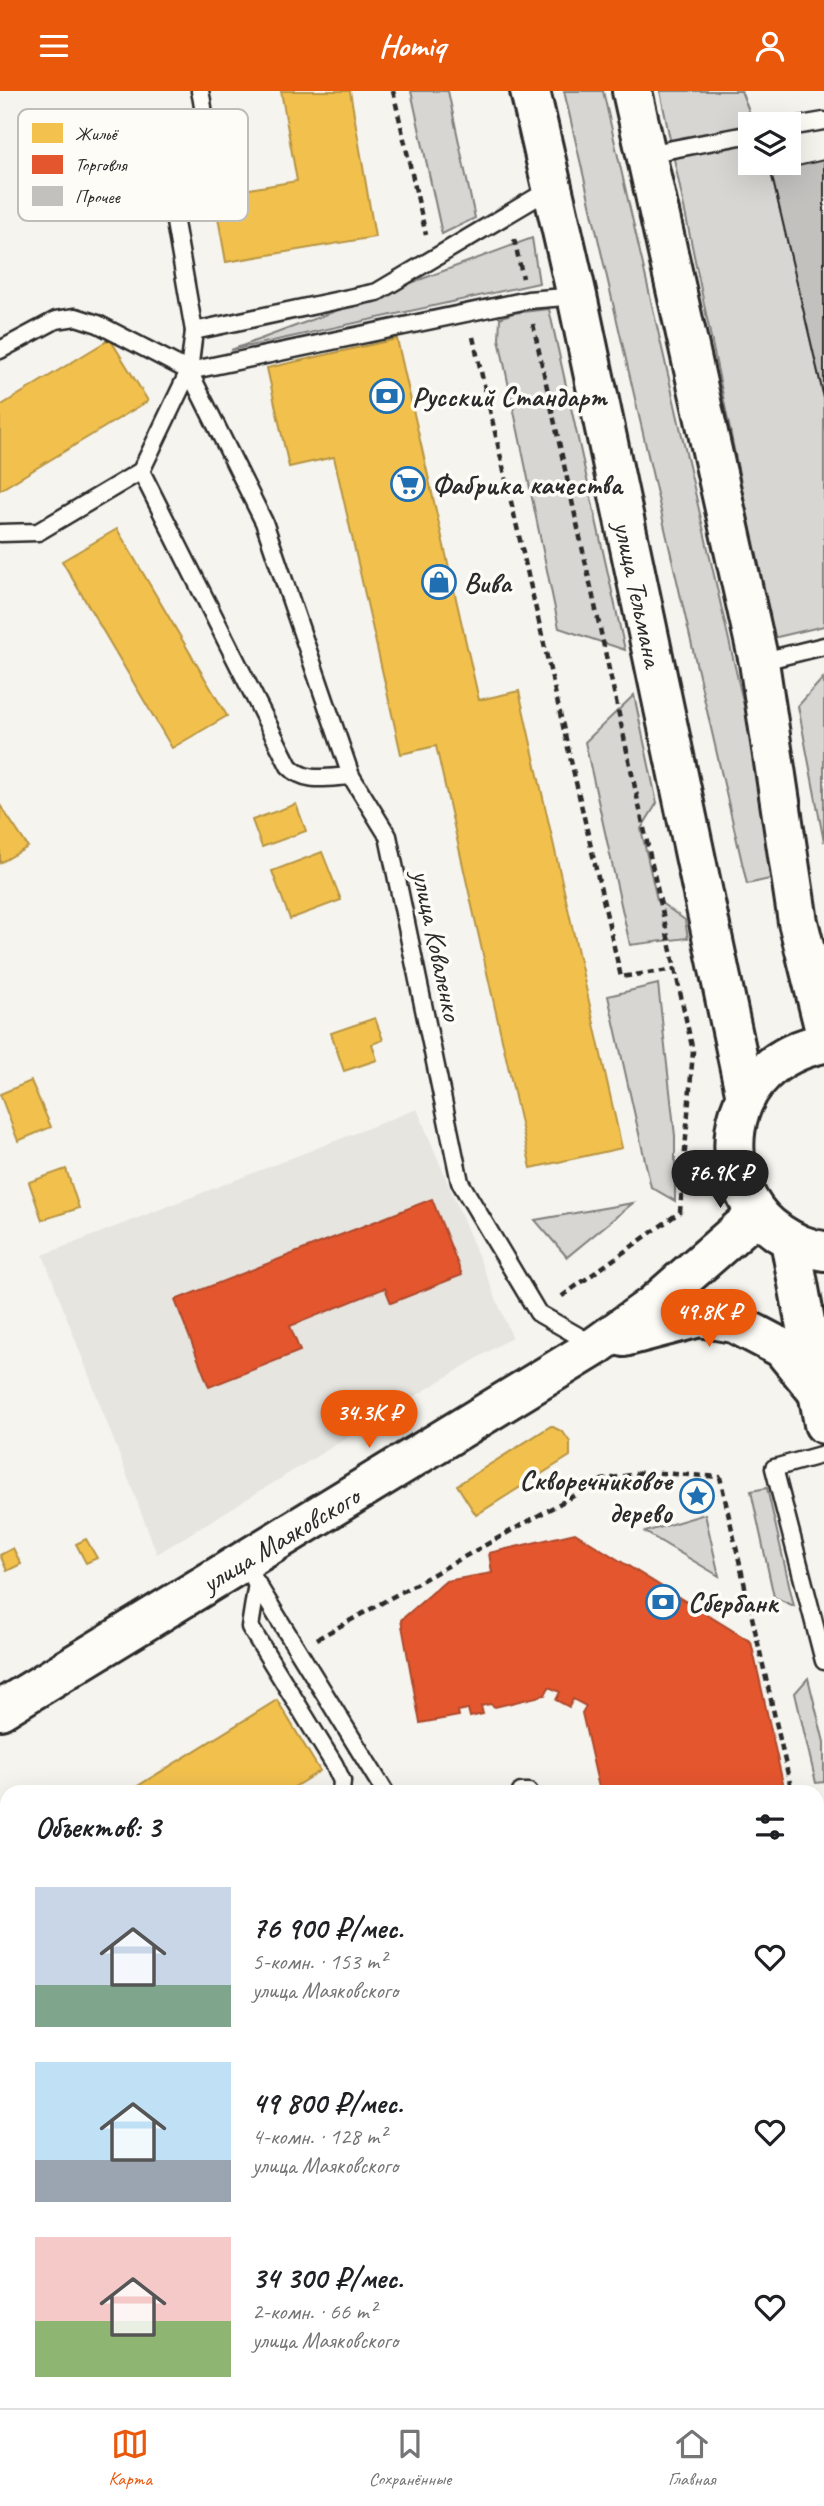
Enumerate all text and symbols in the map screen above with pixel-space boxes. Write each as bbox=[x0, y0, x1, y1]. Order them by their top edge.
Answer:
text: Homiq bbox=[379, 25, 445, 66]
icon: menu bbox=[35, 27, 73, 65]
icon: person bbox=[751, 27, 789, 65]
legend bbox=[18, 109, 248, 221]
map controls bbox=[738, 112, 801, 175]
button: layers bbox=[738, 112, 801, 175]
text: Жильё bbox=[75, 122, 119, 146]
text: Торговля bbox=[75, 153, 128, 177]
text: Прочее bbox=[75, 185, 121, 209]
bank icon: Русский Стандарт bbox=[368, 377, 406, 415]
place label: Русский Стандарт bbox=[412, 379, 608, 414]
supermarket icon: Фабрика качества bbox=[389, 465, 427, 503]
place label: Фабрика качества bbox=[432, 467, 625, 502]
street label: улица Тельмана bbox=[606, 516, 672, 673]
shop icon: Вива bbox=[420, 563, 458, 601]
place label: Вива bbox=[464, 565, 513, 600]
street label: улица Коваленко bbox=[404, 865, 471, 1026]
pin: 76.9K ₽ bbox=[655, 1151, 785, 1210]
text: 76.9K ₽ bbox=[688, 1158, 752, 1187]
pin: 49.8K ₽ bbox=[644, 1289, 774, 1349]
text: 49.8K ₽ bbox=[677, 1297, 741, 1326]
pin: 34.3K ₽ bbox=[304, 1391, 434, 1450]
text: 34.3K ₽ bbox=[337, 1398, 401, 1427]
place label: Скворечниковое дерево bbox=[519, 1463, 674, 1530]
street label: улица Маяковского bbox=[193, 1477, 368, 1601]
place icon: Скворечниковое дерево bbox=[678, 1477, 716, 1515]
bank icon: Сбербанк bbox=[644, 1583, 682, 1621]
place label: Сбербанк bbox=[688, 1585, 779, 1620]
text: Объектов: 3 bbox=[35, 1808, 160, 1846]
icon: filters bbox=[751, 1808, 789, 1846]
text: 76 900 ₽/мес. bbox=[252, 1909, 403, 1947]
icon: home bbox=[91, 1915, 175, 1999]
icon: heart bbox=[751, 1938, 789, 1976]
text: 5-комн. · 153 m² bbox=[252, 1947, 386, 1976]
text: улица Маяковского bbox=[252, 1976, 398, 2005]
text: 49 800 ₽/мес. bbox=[252, 2084, 403, 2122]
icon: home bbox=[91, 2090, 175, 2174]
icon: heart bbox=[751, 2113, 789, 2151]
text: 4-комн. · 128 m² bbox=[252, 2122, 386, 2151]
text: улица Маяковского bbox=[252, 2151, 398, 2180]
text: 34 300 ₽/мес. bbox=[252, 2259, 403, 2297]
icon: home bbox=[91, 2265, 175, 2349]
icon: heart bbox=[751, 2288, 789, 2326]
text: 2-комн. · 66 m² bbox=[252, 2297, 376, 2326]
text: улица Маяковского bbox=[252, 2326, 398, 2355]
tab: Карта bbox=[108, 2425, 152, 2491]
tab: Сохранённые bbox=[369, 2425, 451, 2491]
tab: Главная bbox=[668, 2425, 716, 2491]

